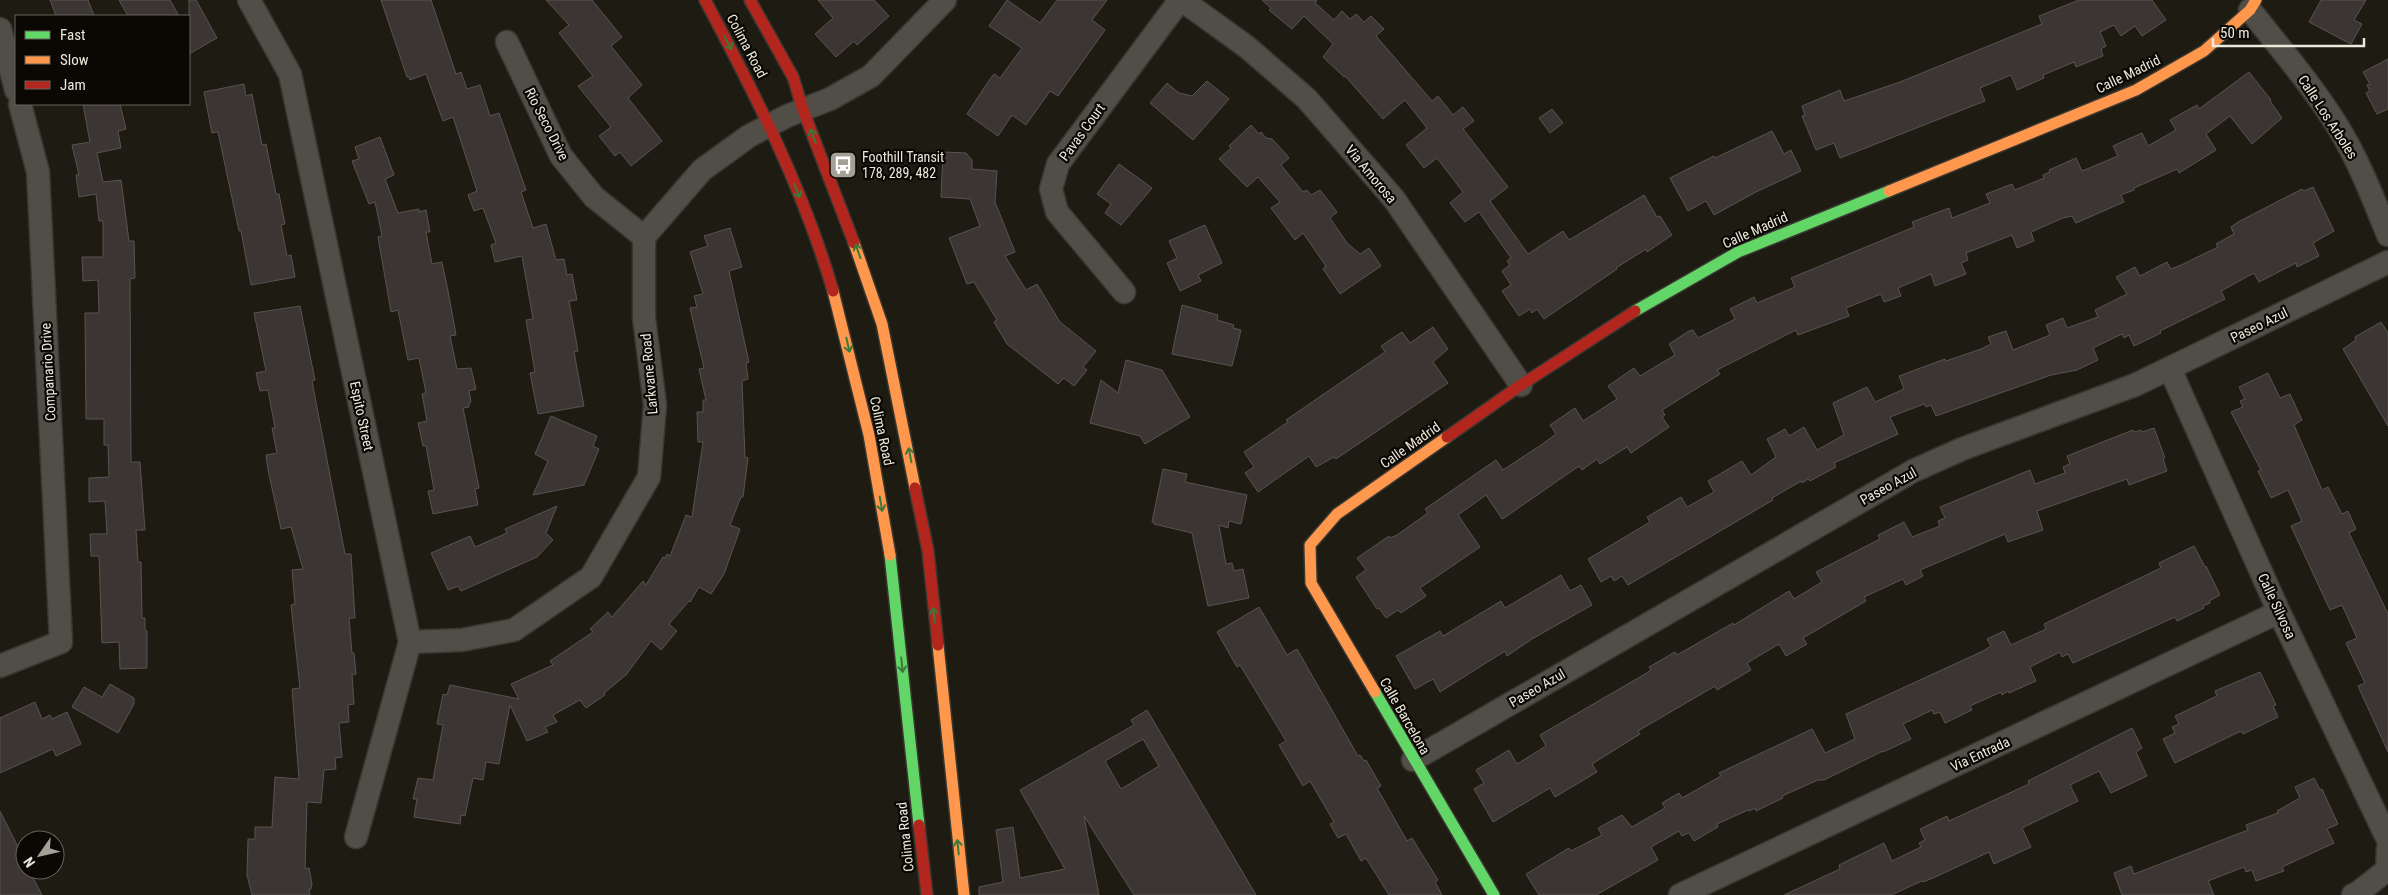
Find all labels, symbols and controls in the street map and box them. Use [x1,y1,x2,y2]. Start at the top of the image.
street label: Colima Road [724,11,770,81]
legend [15,15,190,105]
scale bar [2213,15,2364,47]
text: 50 m [2220,24,2250,42]
text: Fast [60,26,85,44]
one-way arrow [724,35,733,50]
text: Slow [60,51,89,69]
street label: Calle Madrid [2093,52,2163,96]
street label: Calle Los Arboles [2295,72,2361,162]
text: Jam [60,76,86,94]
street label: Rio Seco Drive [522,85,572,163]
street label: Pavas Court [1056,100,1108,164]
one-way arrow [808,129,817,144]
street label: Via Amorosa [1342,142,1400,206]
place label: Foothill Transit 178, 289, 482 [862,149,944,181]
bus stop icon: Foothill Transit 178, 289, 482 [828,150,858,180]
one-way arrow [793,183,802,198]
street label: Calle Madrid [1720,209,1790,251]
one-way arrow [853,244,862,260]
street label: Paseo Azul [2228,304,2290,346]
street label: Companario Drive [37,322,59,421]
street label: Larkvane Road [637,333,661,415]
one-way arrow [843,337,853,353]
street label: Espito Street [347,380,377,452]
street label: Colima Road [867,395,897,467]
street label: Calle Madrid [1377,419,1443,471]
one-way arrow [904,447,914,463]
street label: Paseo Azul [1857,464,1919,508]
one-way arrow [877,496,886,512]
street label: Calle Silvosa [2255,571,2299,641]
one-way arrow [929,608,939,624]
one-way arrow [897,657,907,673]
street label: Paseo Azul [1506,666,1568,710]
street label: Calle Barcelona [1377,675,1433,757]
street label: Via Entrada [1948,733,2012,775]
street label: Colima Road [893,801,917,873]
north arrow [15,830,65,880]
one-way arrow [953,839,963,855]
text: N [20,854,38,870]

